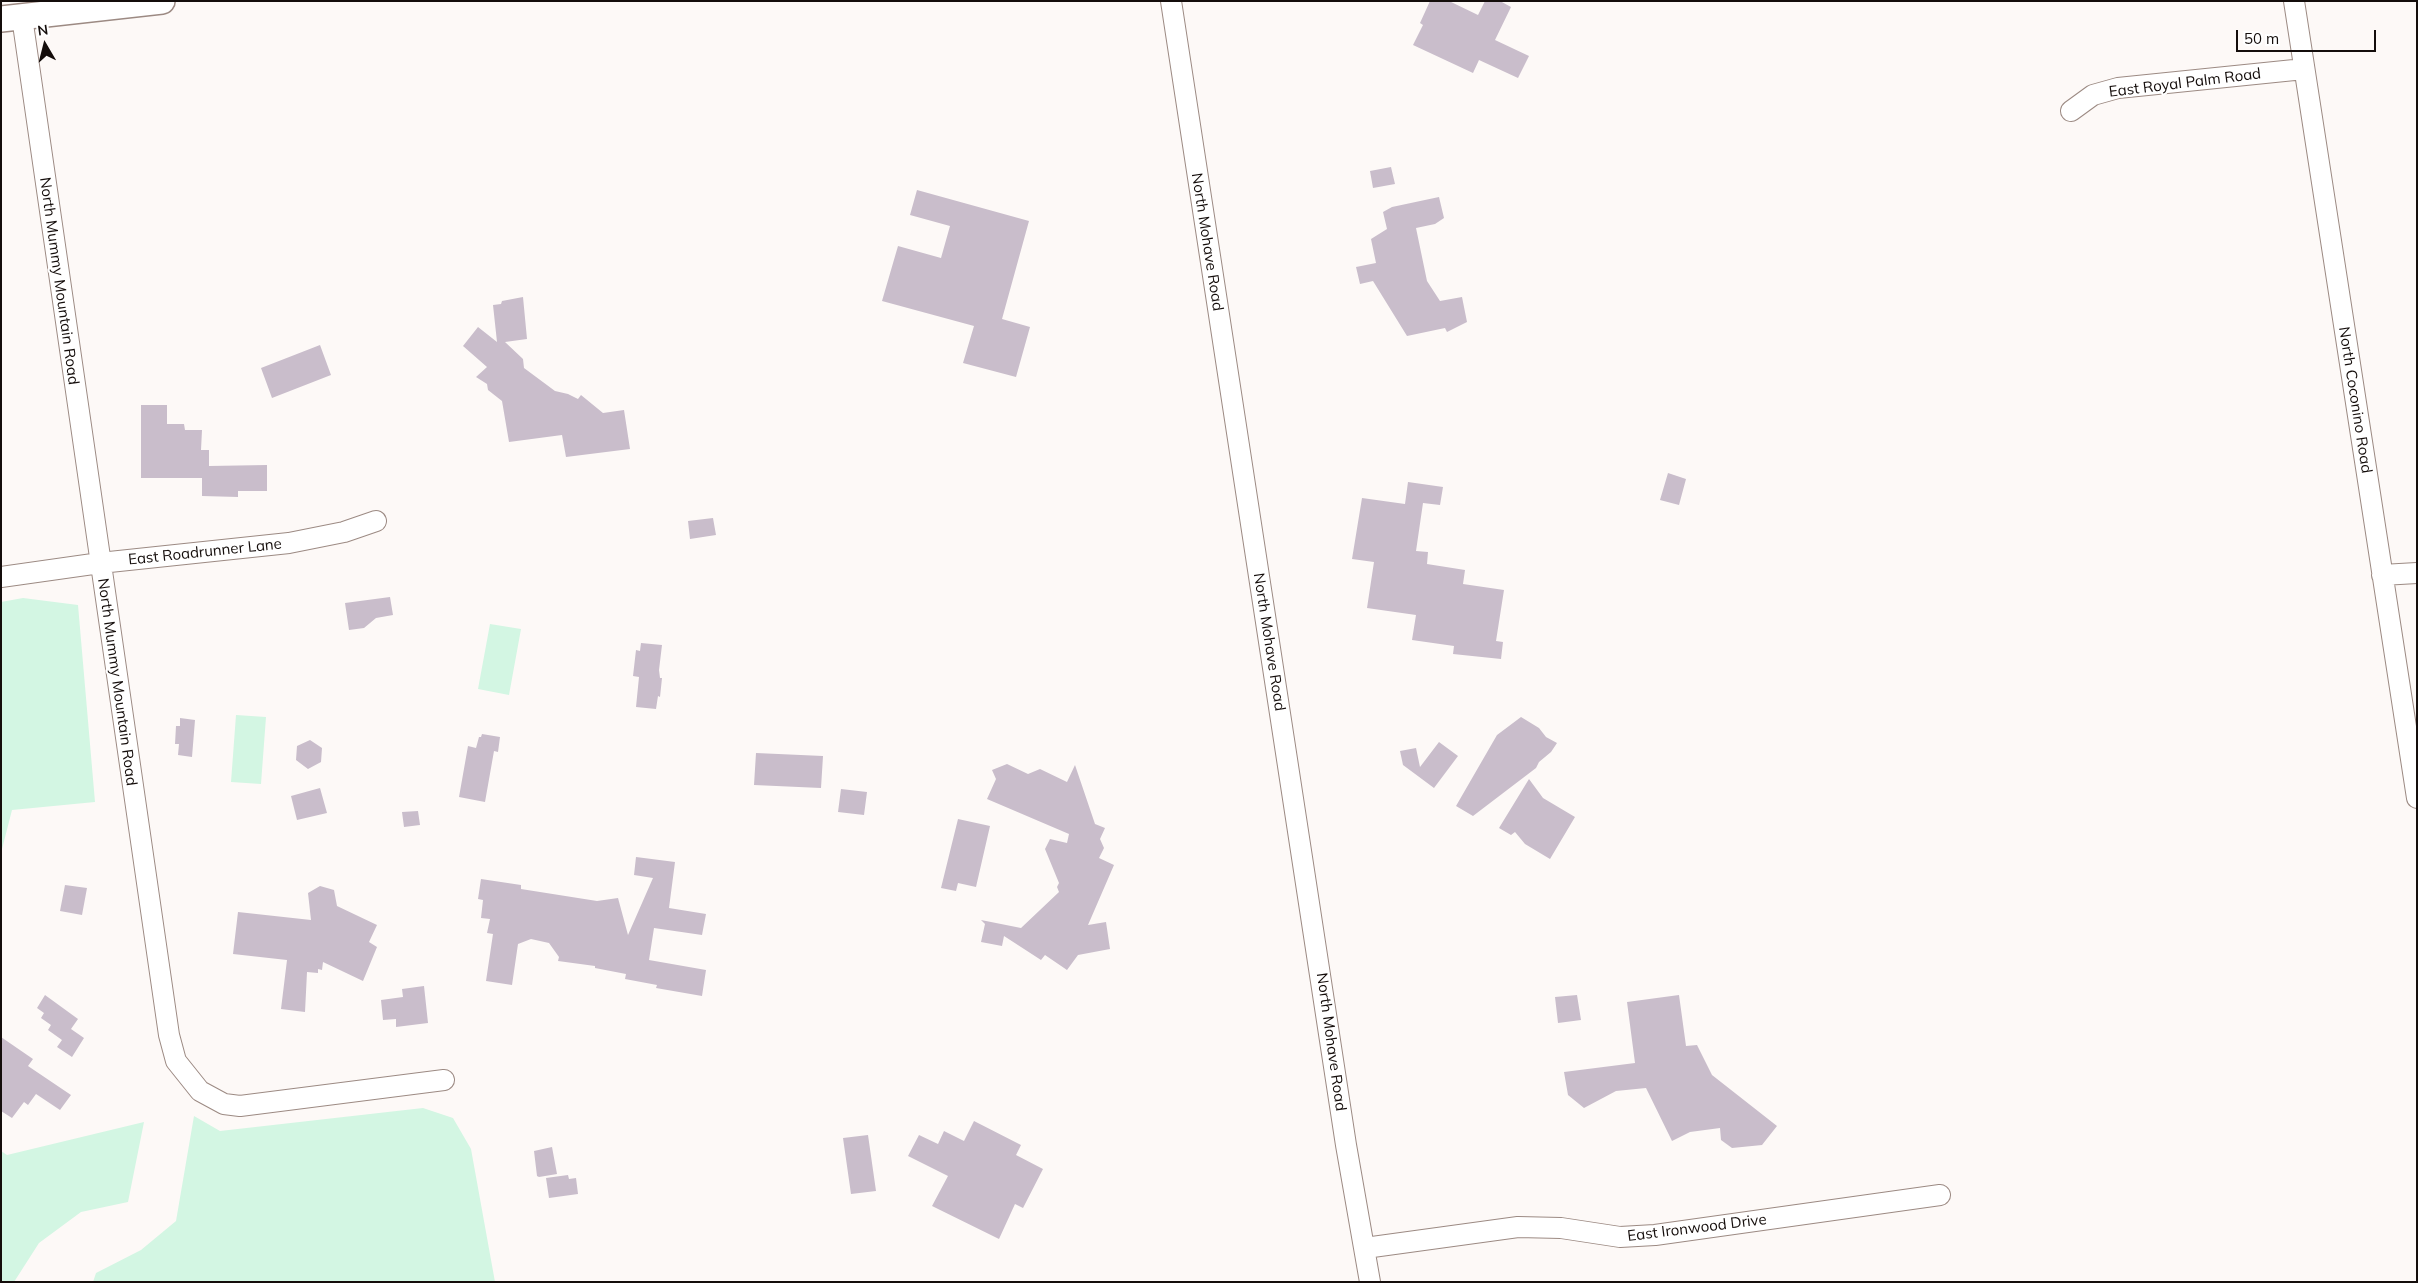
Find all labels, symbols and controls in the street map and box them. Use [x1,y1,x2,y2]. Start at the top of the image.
north arrow [20,20,70,70]
text: N [36,20,49,40]
scale bar [2238,20,2378,52]
text: 50 m [2244,29,2279,48]
street label: East Royal Palm Road [2108,65,2262,101]
street label: North Mohave Road [1187,172,1227,312]
street label: North Mummy Mountain Road [36,176,82,386]
street label: North Coconino Road [2335,325,2375,475]
street label: East Roadrunner Lane [127,535,283,569]
street label: North Mohave Road [1249,572,1289,712]
street label: North Mummy Mountain Road [94,577,140,787]
street label: North Mohave Road [1312,972,1350,1112]
street label: East Ironwood Drive [1626,1211,1768,1245]

